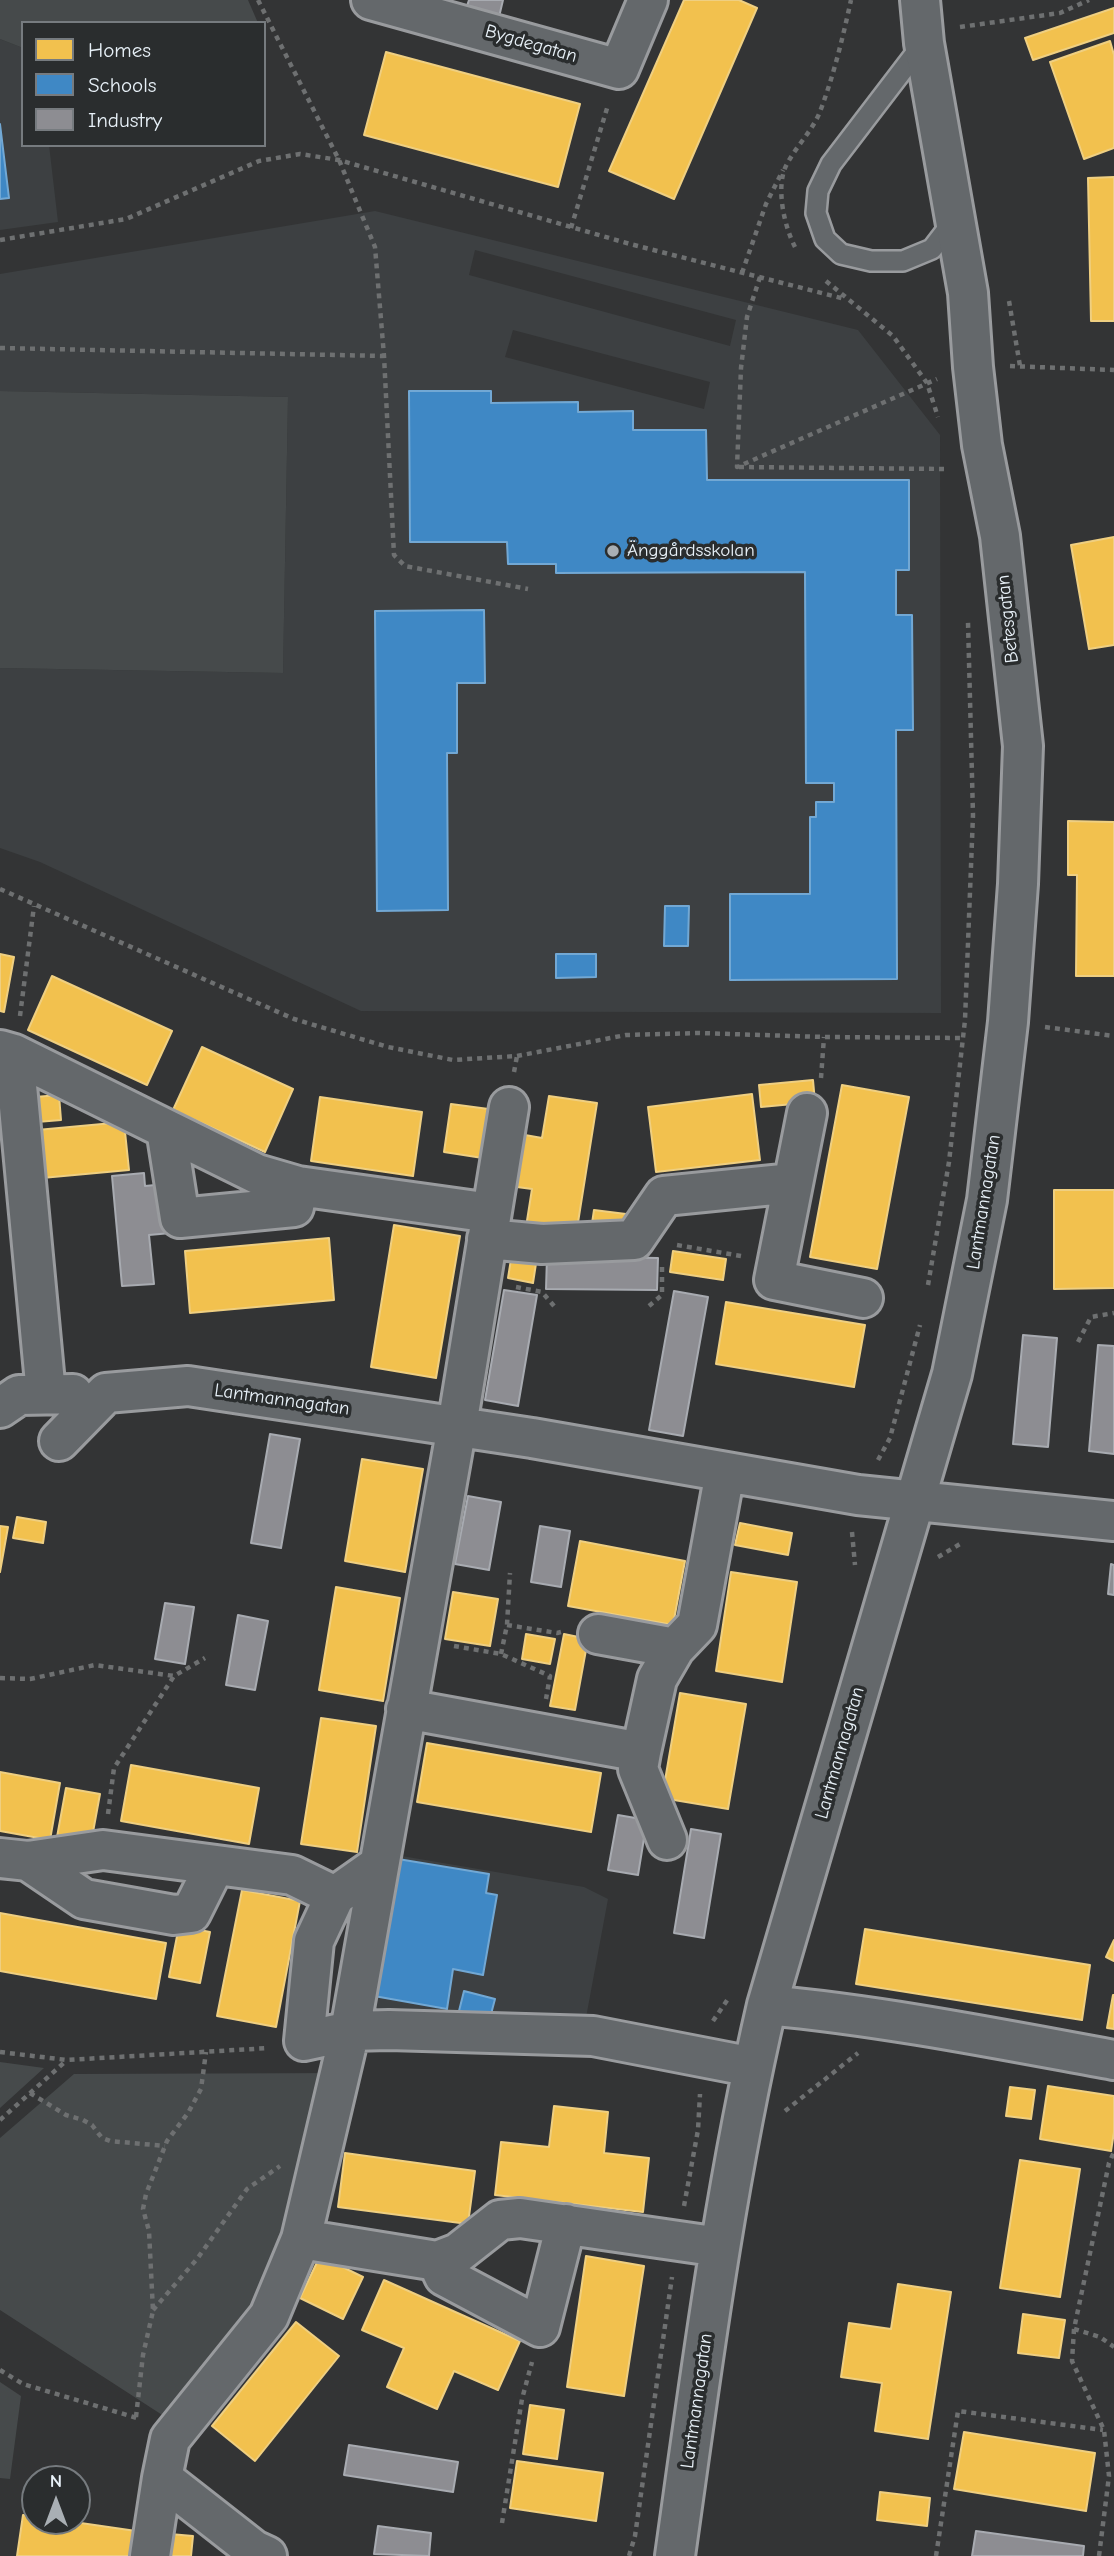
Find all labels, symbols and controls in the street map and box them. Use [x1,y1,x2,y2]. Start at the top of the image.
street label: Bygdegatan [482,20,580,68]
legend [21,21,266,147]
text: Homes [88,38,151,62]
text: Schools [88,73,157,97]
text: Industry [88,108,162,132]
place label: Änggårdsskolan [627,540,755,562]
marker: Änggårdsskolan [605,543,621,559]
street label: Betesgatan [992,574,1024,664]
street label: Lantmannagatan [962,1133,1006,1271]
street label: Lantmannagatan [213,1379,351,1421]
street label: Lantmannagatan [810,1684,870,1822]
street label: Lantmannagatan [676,2332,718,2470]
north arrow [21,2465,91,2535]
text: N [50,2470,62,2492]

